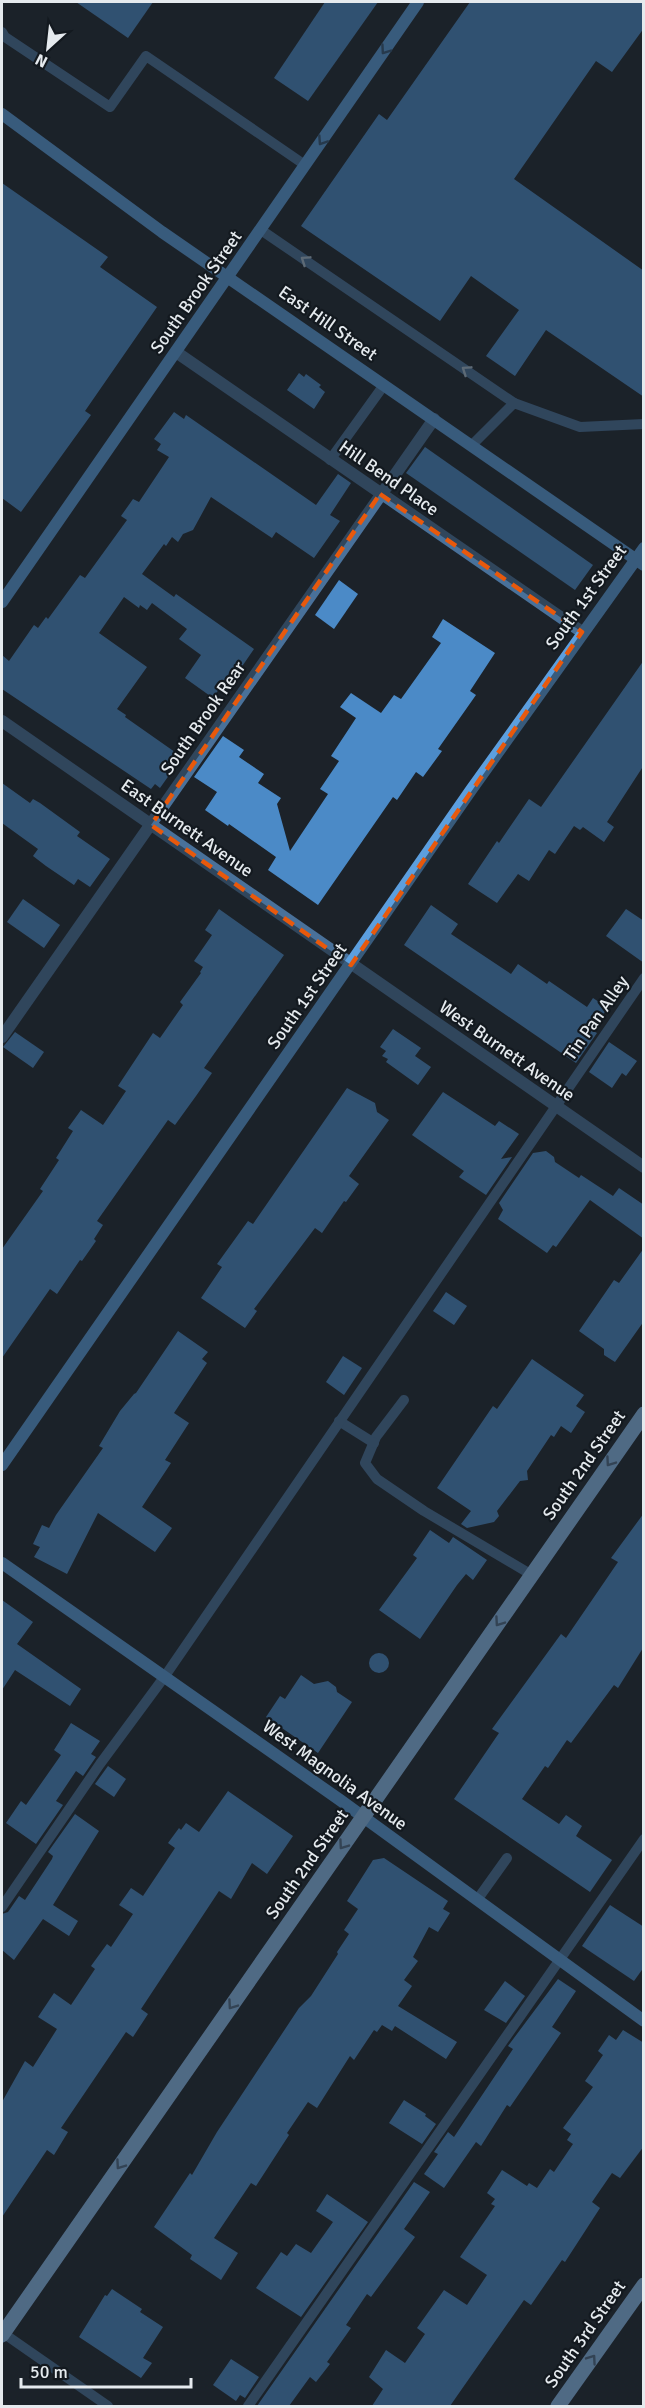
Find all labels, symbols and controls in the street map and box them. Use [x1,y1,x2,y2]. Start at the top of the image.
north arrow [18,18,78,78]
one-way arrow [381,43,392,54]
text: N [32,49,51,72]
one-way arrow [318,135,329,146]
street label: South Brook Street [145,226,247,358]
one-way arrow [301,256,312,267]
street label: East Hill Street [274,281,382,365]
one-way arrow [462,366,472,378]
street label: Hill Bend Place [335,436,443,520]
street label: South 1st Street [541,540,631,654]
street label: South Brook Rear [156,657,250,779]
street label: East Burnett Avenue [117,774,257,882]
street label: South 1st Street [262,939,352,1053]
street label: Tin Pan Alley [559,971,634,1065]
street label: West Burnett Avenue [435,996,579,1106]
street label: South 2nd Street [538,1406,630,1524]
one-way arrow [606,1455,617,1466]
one-way arrow [495,1615,506,1626]
street label: West Magnolia Avenue [258,1715,412,1835]
street label: South 2nd Street [261,1805,353,1923]
one-way arrow [339,1839,350,1850]
one-way arrow [228,1999,239,2010]
one-way arrow [116,2159,127,2170]
street label: South 3rd Street [540,2276,630,2392]
scale bar [21,2351,190,2389]
one-way arrow [585,2354,596,2365]
text: 50 m [30,2361,68,2383]

